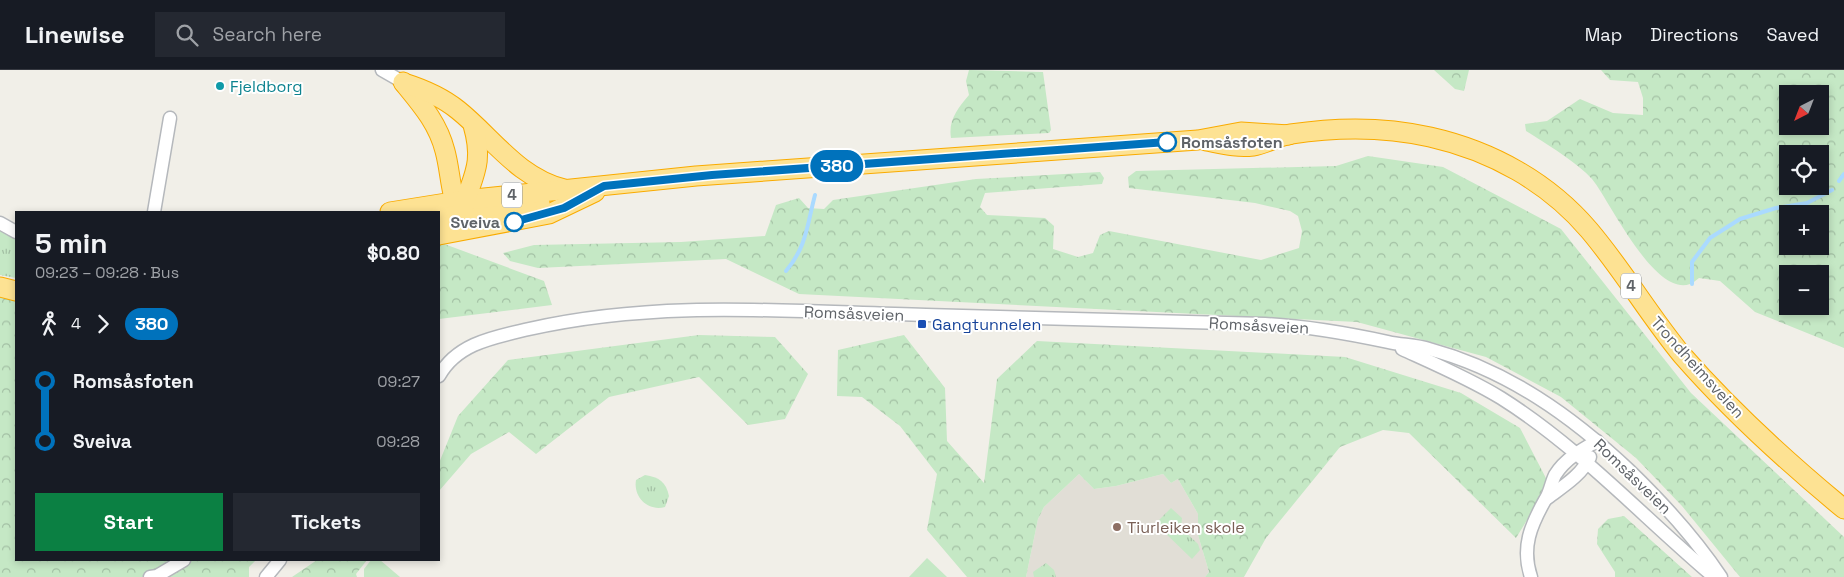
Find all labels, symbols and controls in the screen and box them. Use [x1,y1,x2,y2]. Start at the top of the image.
search box [155,12,505,57]
text: Linewise [25,19,125,50]
icon: search [173,21,201,49]
text: Search here [213,22,322,47]
text: Map [1585,23,1622,46]
text: Directions [1650,23,1739,46]
text: Saved [1767,23,1819,46]
place label: Fjeldborg [230,76,303,97]
marker: Fjeldborg [214,80,226,92]
north arrow [1779,85,1829,135]
map controls [1779,85,1829,315]
marker: Romsåsfoten [1157,132,1177,152]
place label: Romsåsfoten [1181,132,1283,153]
button: locate [1779,145,1829,195]
line badge: 380 [808,150,866,182]
text: 380 [820,154,854,177]
road number: 4 [502,182,522,208]
button: + [1779,205,1829,255]
place label: Sveiva [450,212,500,233]
marker: Sveiva [504,212,524,232]
text: 5 min [35,225,108,261]
text: $0.80 [367,241,420,266]
text: 09:23 – 09:28 · Bus [35,262,179,283]
button: − [1779,265,1829,315]
road number: 4 [1621,274,1641,298]
street label: Romsåsveien [803,301,904,326]
icon: walk [35,310,63,338]
icon: forward [89,310,117,338]
text: 380 [135,312,168,335]
street label: Romsåsveien [1208,312,1310,339]
street label: Trondheimsveien [1646,312,1749,423]
text: 4 [71,313,81,334]
place label: Gangtunnelen [932,314,1041,335]
marker: Gangtunnelen [916,318,928,330]
text: Romsåsfoten [73,369,194,394]
text: 09:27 [377,371,420,392]
text: Sveiva [73,429,132,454]
text: 09:28 [376,431,420,452]
street label: Romsåsveien [1589,434,1676,519]
button: Start [35,493,223,551]
button: Tickets [233,493,420,551]
place label: Tiurleiken skole [1127,517,1245,538]
marker: Tiurleiken skole [1111,521,1123,533]

